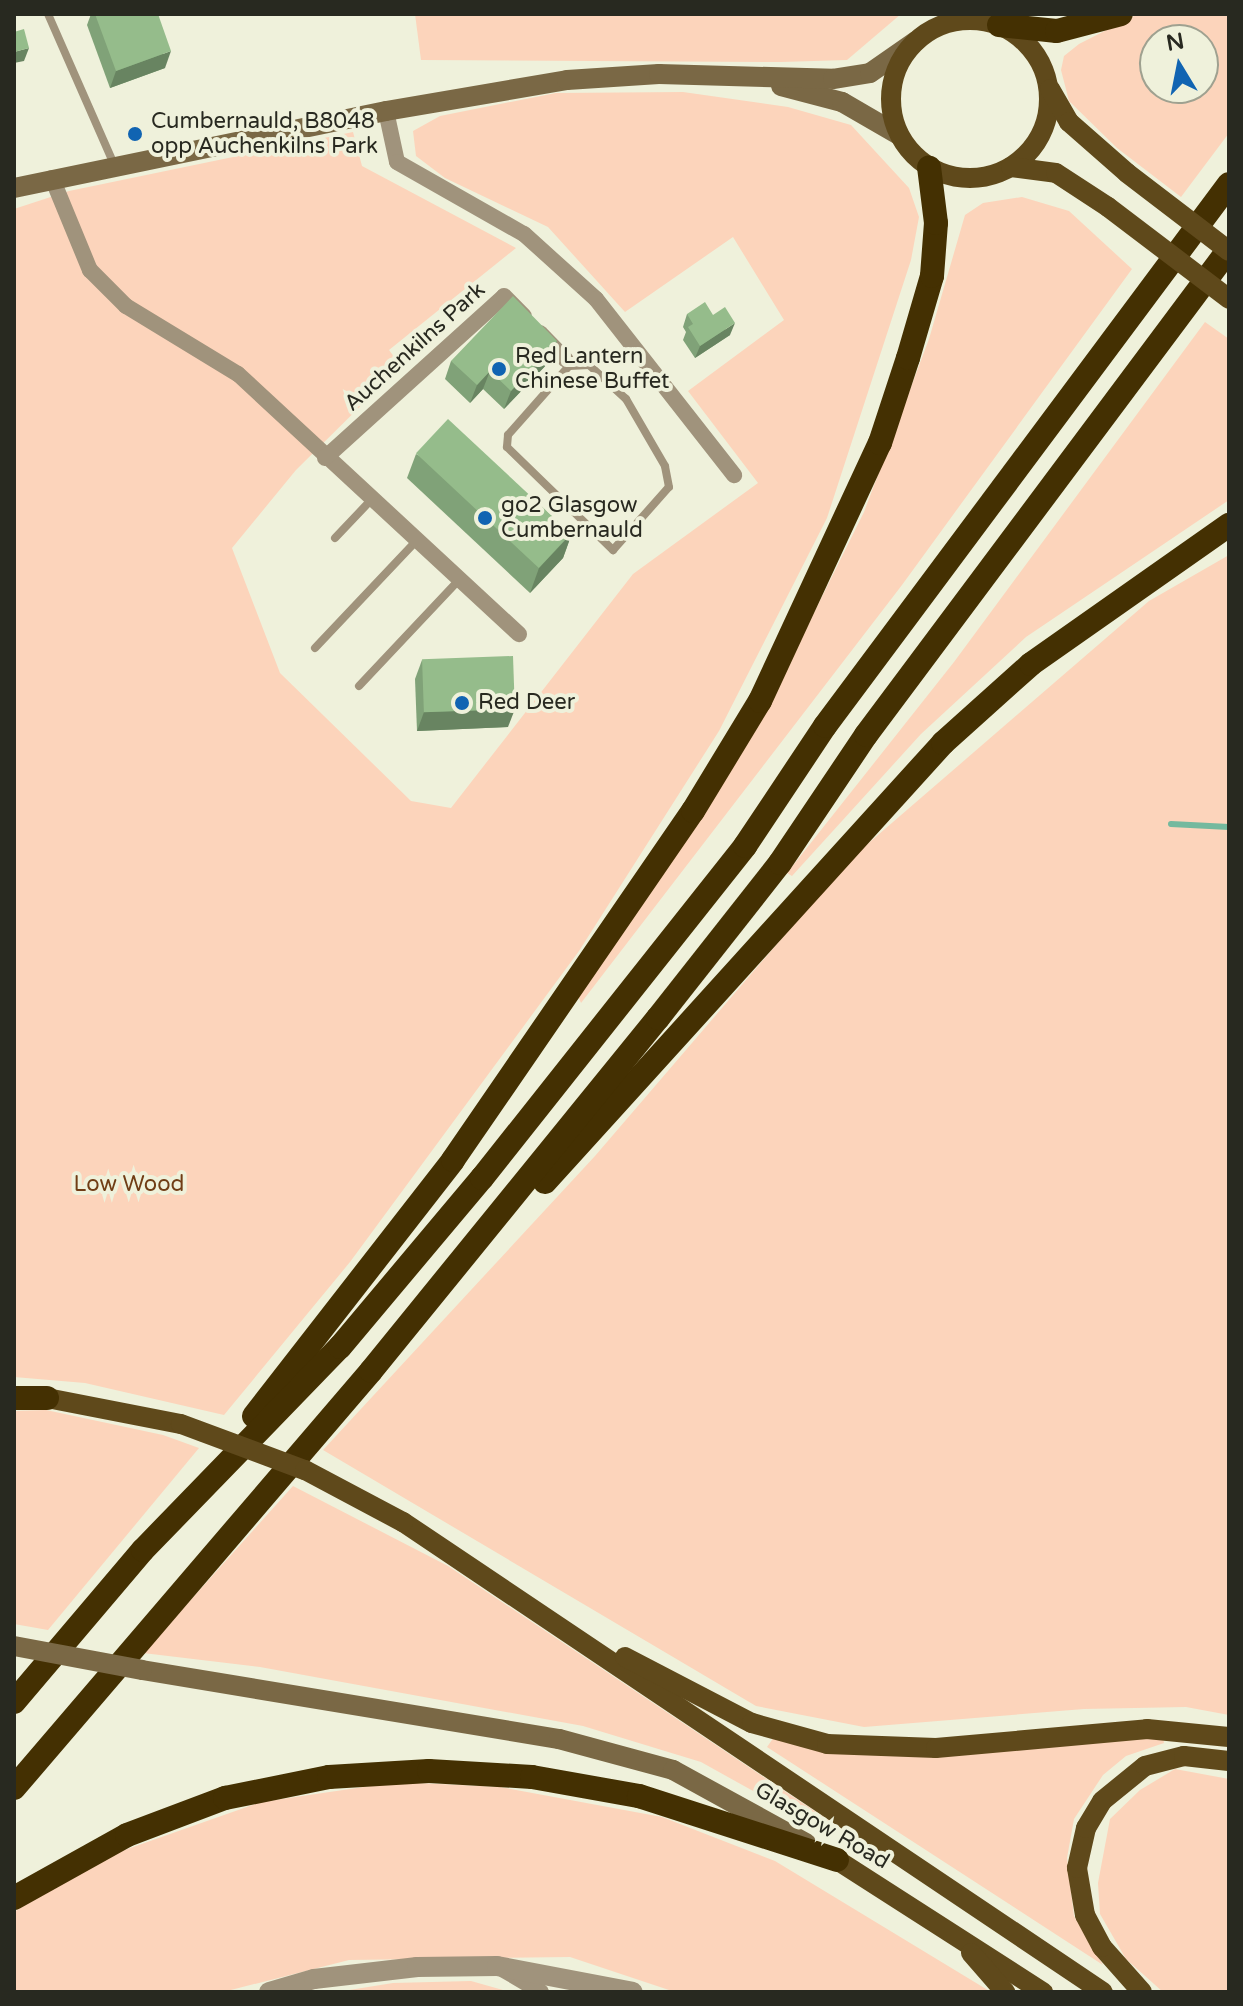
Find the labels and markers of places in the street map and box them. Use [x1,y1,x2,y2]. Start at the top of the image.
place label: Cumbernauld, B8048 opp Auchenkilns Park [151,108,378,160]
marker: Cumbernauld, B8048 opp Auchenkilns Park [126,125,144,143]
place label: Red Lantern Chinese Buffet [515,343,669,394]
marker: Red Lantern Chinese Buffet [490,360,508,378]
place label: go2 Glasgow Cumbernauld [501,492,643,544]
marker: go2 Glasgow Cumbernauld [476,509,494,527]
place label: Red Deer [478,690,575,716]
marker: Red Deer [453,694,471,712]

